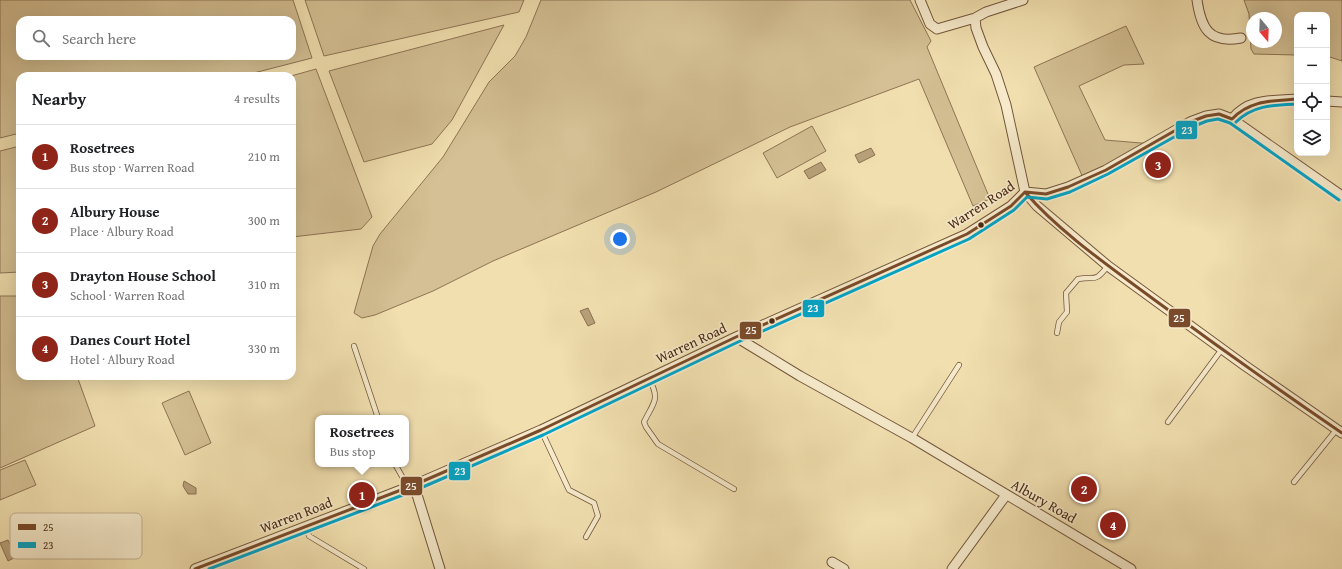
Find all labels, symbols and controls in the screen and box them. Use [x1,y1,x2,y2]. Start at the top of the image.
north arrow [1246,12,1282,48]
map controls [1294,12,1330,156]
button: + [1294,12,1330,48]
search box [16,16,296,60]
icon: search [30,27,52,49]
text: Search here [62,28,136,49]
button: − [1294,48,1330,84]
button: locate [1294,84,1330,120]
text: Nearby [32,86,86,111]
text: 4 results [234,89,280,108]
line badge: 23 [1175,120,1198,140]
button: layers [1294,120,1330,156]
text: 23 [1181,122,1193,138]
text: Rosetrees [70,137,135,158]
text: 1 [42,147,48,166]
text: 210 m [248,147,280,166]
pin: 3 [1145,150,1171,180]
text: Bus stop · Warren Road [70,158,194,177]
street label: Warren Road [944,176,1019,234]
text: Albury House [70,201,160,222]
text: 2 [42,211,48,230]
text: 300 m [248,211,280,230]
unlabelled marker [976,220,986,230]
text: Place · Albury Road [70,222,174,241]
your location [610,229,630,249]
text: Drayton House School [70,265,216,286]
text: 3 [42,275,48,294]
text: 310 m [248,275,280,294]
text: School · Warren Road [70,286,185,305]
line badge: 23 [802,299,825,318]
text: 23 [807,300,819,316]
line badge: 25 [1168,308,1191,328]
text: 25 [1173,310,1185,326]
unlabelled marker [767,316,777,326]
street label: Warren Road [652,318,730,368]
line badge: 25 [739,321,762,340]
text: 25 [745,322,757,338]
text: Danes Court Hotel [70,329,190,350]
text: 4 [42,339,48,358]
text: 330 m [248,339,280,358]
text: Hotel · Albury Road [70,350,175,369]
popup [315,415,409,467]
text: Rosetrees [330,421,394,442]
text: Bus stop [330,442,376,461]
line badge: 23 [448,461,471,481]
text: 23 [454,463,466,479]
street label: Albury Road [1008,474,1081,528]
pin: 2 [1071,474,1097,504]
line badge: 25 [400,476,423,496]
text: 25 [405,478,417,494]
pin: 1 [349,480,375,510]
street label: Warren Road [257,492,336,538]
pin: 4 [1100,510,1126,540]
legend [10,513,142,559]
text: 25 [43,519,54,535]
text: 23 [43,537,54,553]

